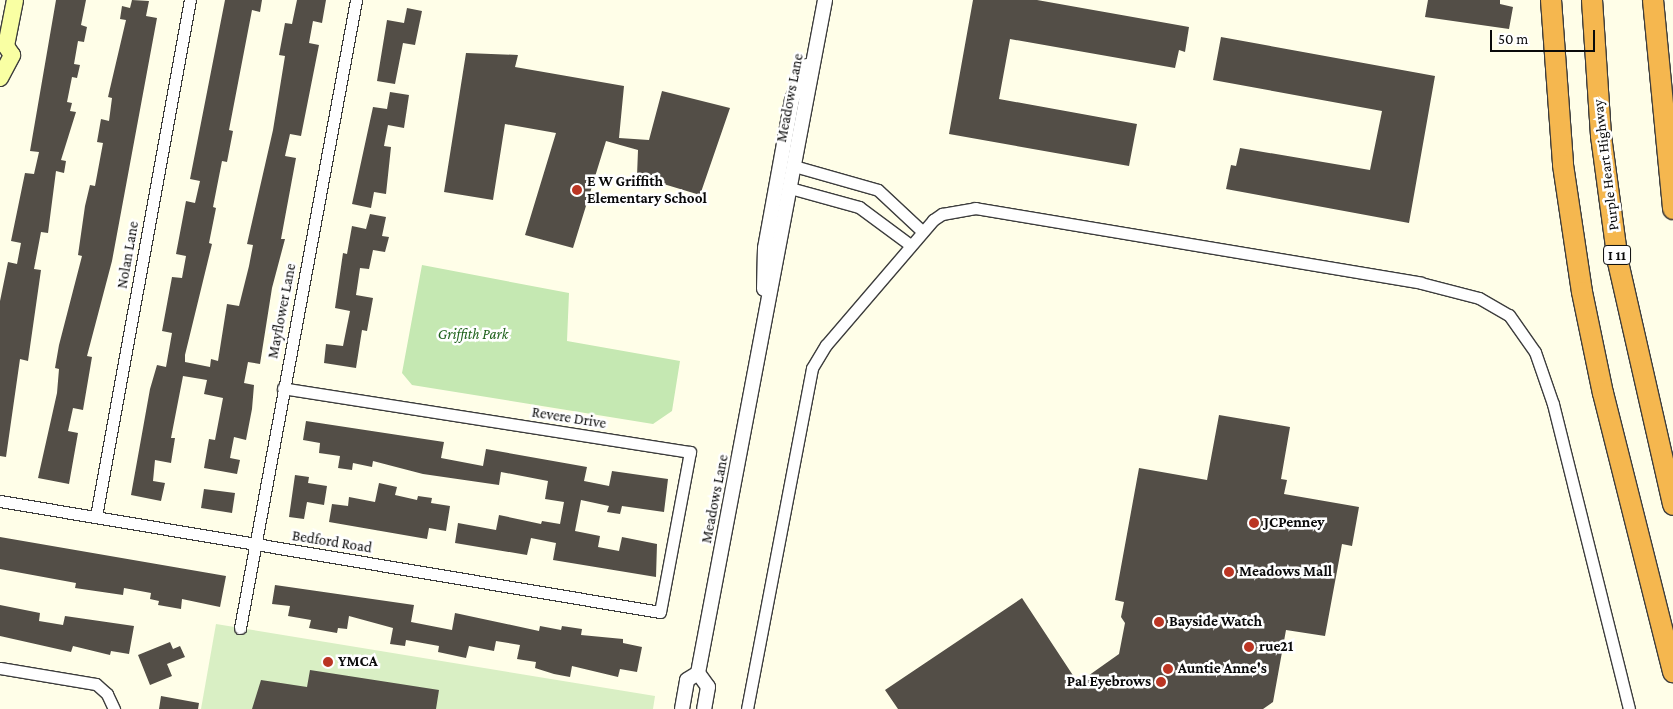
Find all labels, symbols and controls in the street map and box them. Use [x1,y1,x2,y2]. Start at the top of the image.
scale bar [1493,20,1598,52]
text: 50 m [1498,31,1528,47]
street label: Meadows Lane [773,52,807,144]
street label: Purple Heart Highway [1589,98,1623,232]
place label: E W Griffith Elementary School [587,172,707,207]
marker: E W Griffith Elementary School [571,184,583,196]
street label: Nolan Lane [113,220,143,290]
road number: I 11 [1602,244,1632,266]
street label: Mayflower Lane [264,262,300,360]
park label: Griffith Park [438,326,508,344]
street label: Revere Drive [531,403,607,433]
street label: Meadows Lane [698,453,732,545]
place label: JCPenney [1264,514,1325,532]
marker: JCPenney [1248,517,1260,529]
street label: Bedford Road [291,527,373,557]
place label: Meadows Mall [1239,563,1332,581]
marker: Meadows Mall [1223,566,1235,578]
place label: Bayside Watch [1169,613,1262,631]
marker: Bayside Watch [1153,616,1165,628]
place label: rue21 [1259,638,1293,656]
marker: rue21 [1243,641,1255,653]
place label: YMCA [338,653,378,671]
marker: YMCA [322,656,334,668]
place label: Auntie Anne's [1178,660,1267,678]
marker: Auntie Anne's [1162,663,1174,675]
place label: Pal Eyebrows [1067,673,1151,691]
marker: Pal Eyebrows [1155,676,1167,688]

